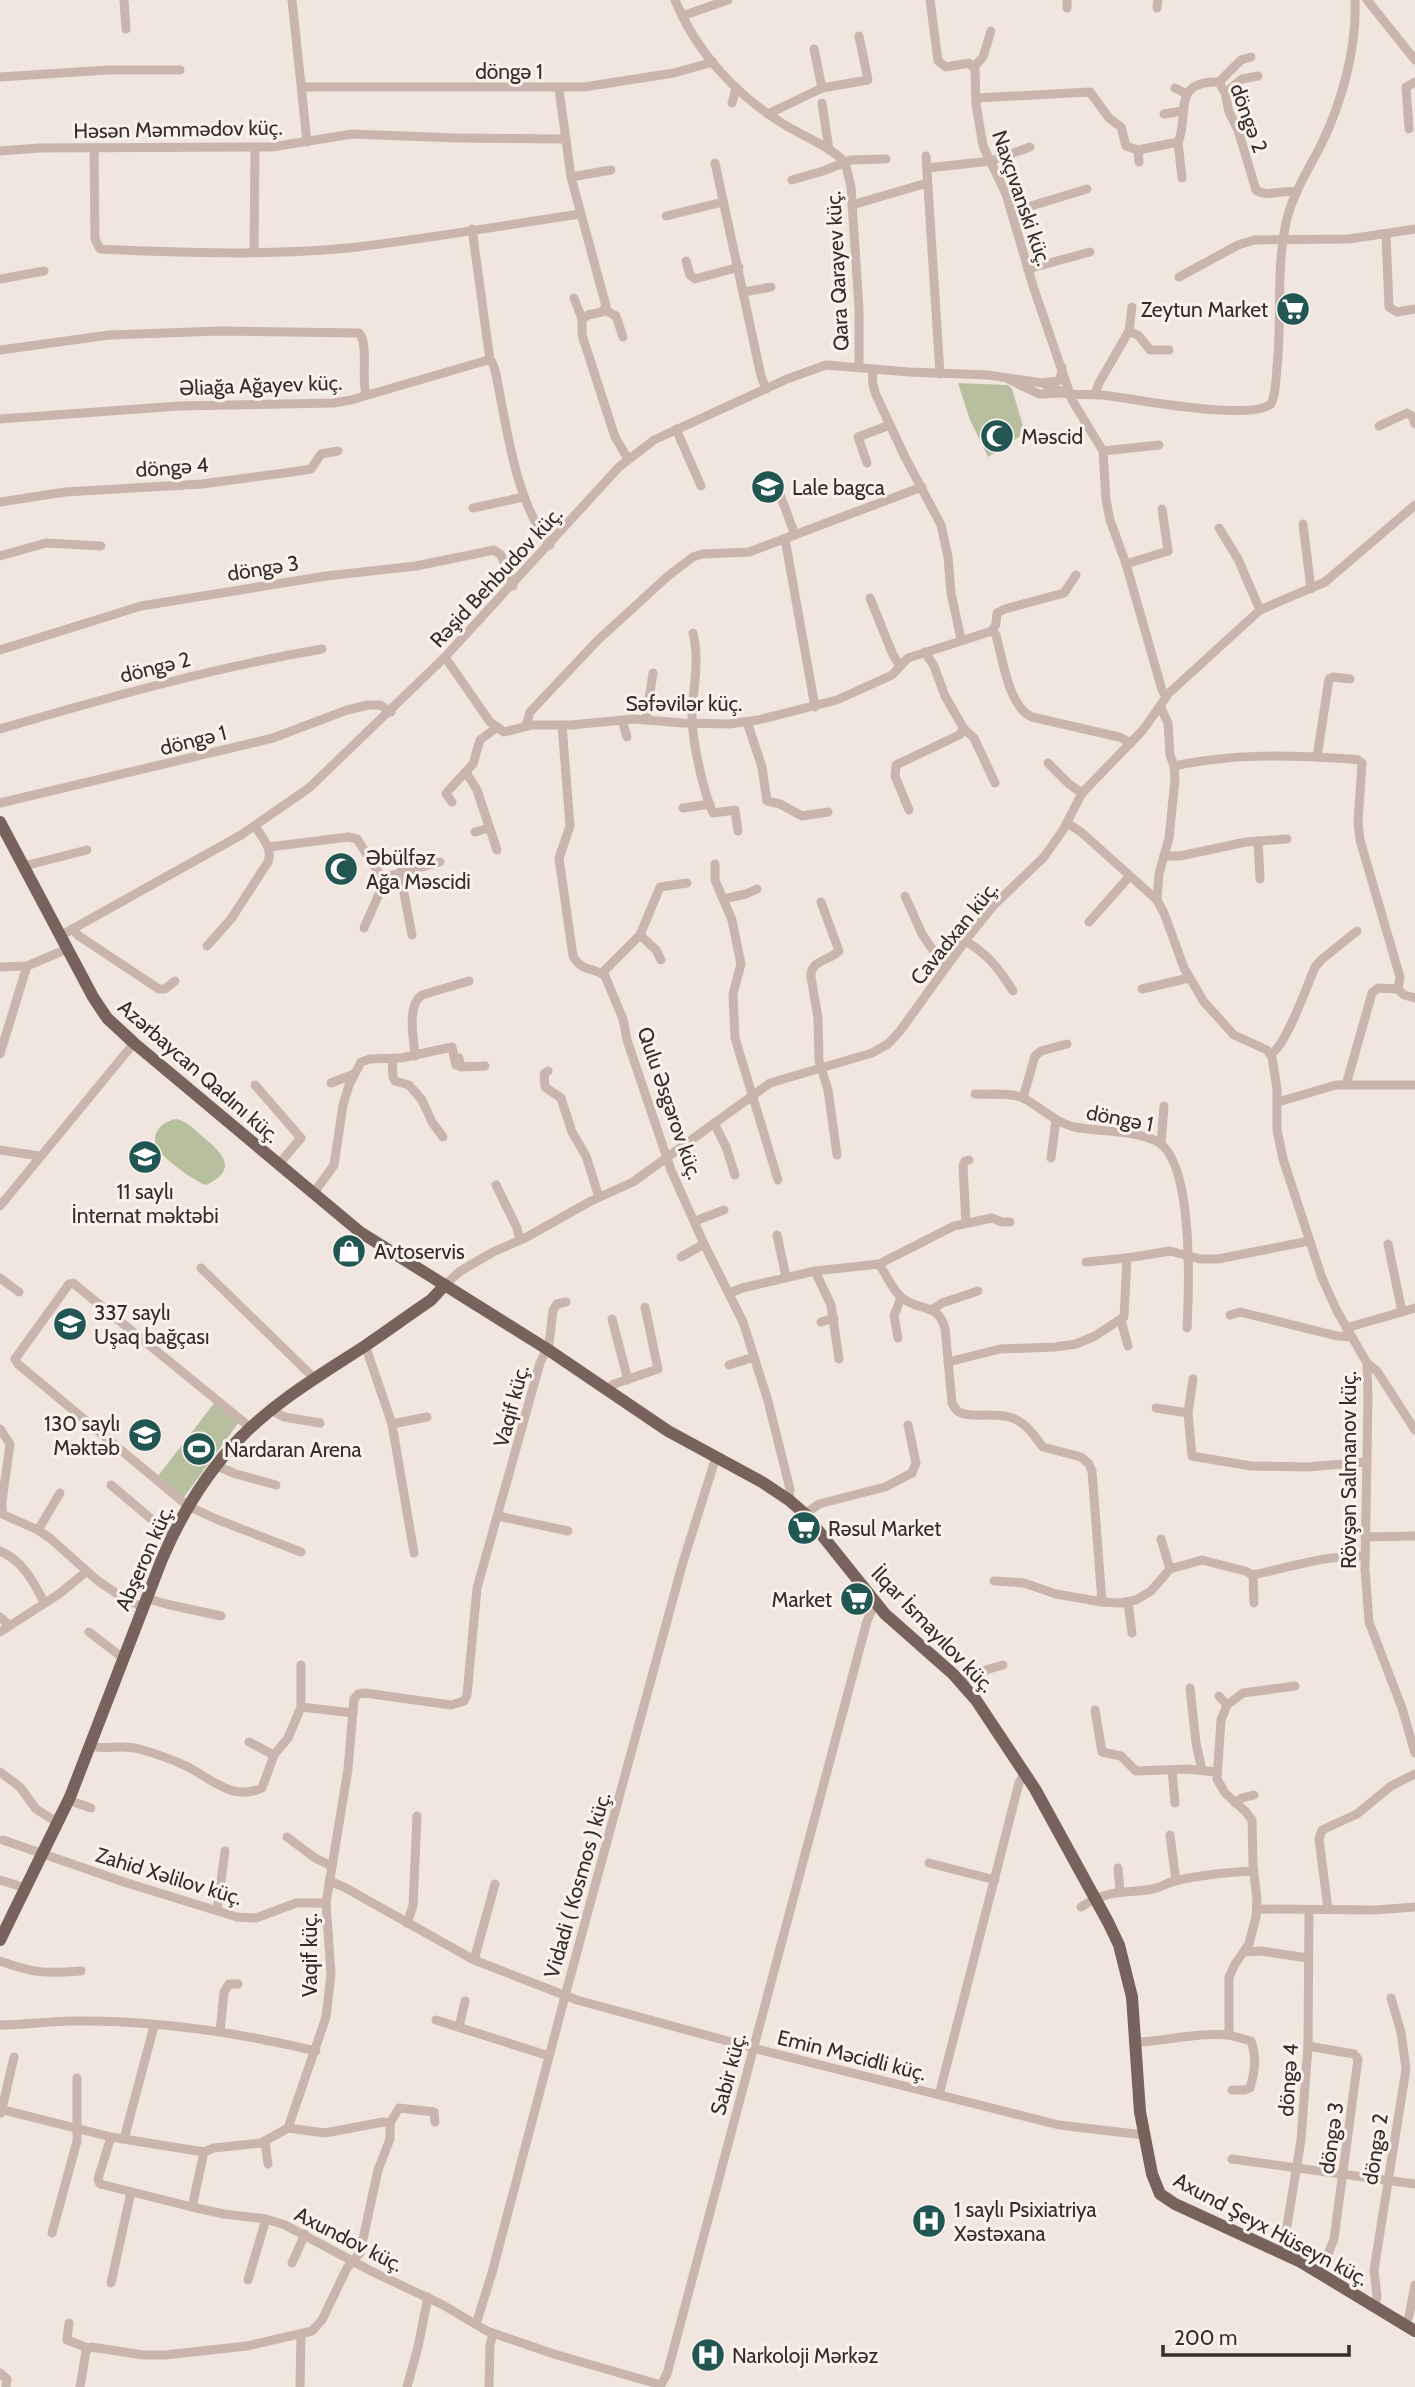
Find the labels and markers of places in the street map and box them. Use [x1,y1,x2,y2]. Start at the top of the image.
supermarket icon: Zeytun Market [1274,290,1312,328]
place label: Zeytun Market [1141,297,1268,322]
mosque icon: Məscid [978,417,1016,455]
place label: Məscid [1021,424,1083,449]
school or university icon: Lale bagca [749,468,787,506]
place label: Lale bagca [792,475,885,500]
place label: Əbülfəz Ağa Məscidi [366,845,471,894]
mosque icon: Əbülfəz Ağa Məscidi [322,850,360,888]
school or university icon: 11 saylı İnternat məktəbi [126,1138,164,1176]
place label: 11 saylı İnternat məktəbi [71,1179,219,1228]
shop icon: Avtoservis [330,1232,368,1270]
place label: Avtoservis [374,1239,465,1264]
place label: 337 saylı Uşaq bağçası [94,1300,209,1349]
school or university icon: 337 saylı Uşaq bağçası [51,1305,89,1343]
place label: 130 saylı Məktəb [44,1411,120,1460]
school or university icon: 130 saylı Məktəb [126,1416,164,1454]
sports icon: Nardaran Arena [180,1430,218,1468]
place label: Nardaran Arena [224,1437,362,1462]
supermarket icon: Rəsul Market [785,1509,823,1547]
place label: Rəsul Market [828,1516,941,1541]
supermarket icon: Market [838,1580,876,1618]
place label: Market [772,1587,832,1612]
place label: 1 saylı Psixiatriya Xəstəxana [954,2197,1097,2246]
hospital icon: 1 saylı Psixiatriya Xəstəxana [910,2202,948,2240]
hospital icon: Narkoloji Mərkəz [689,2336,727,2374]
place label: Narkoloji Mərkəz [732,2343,878,2369]

